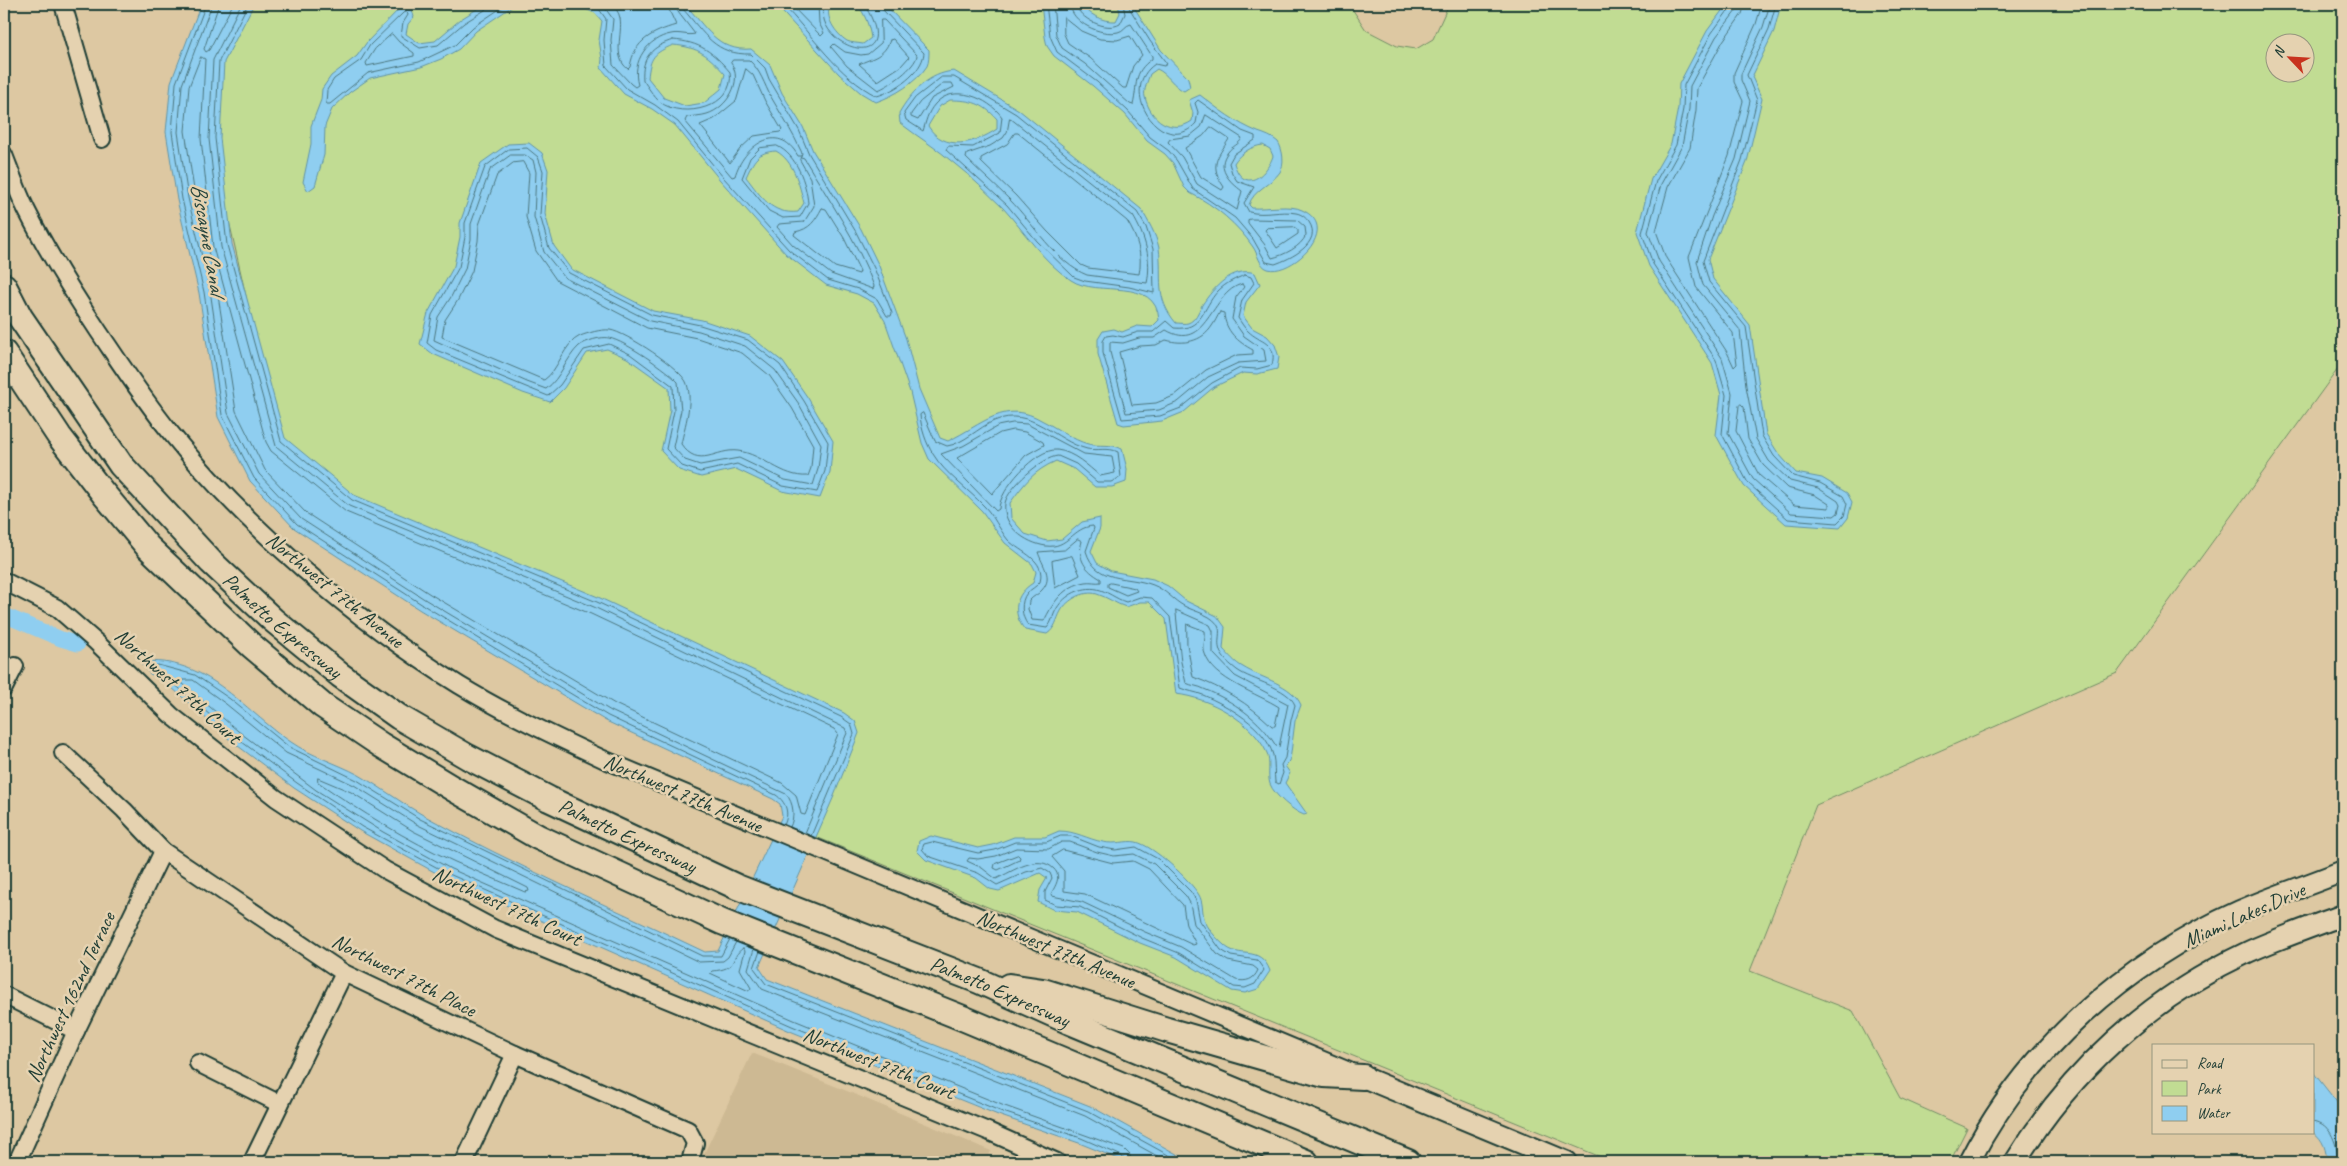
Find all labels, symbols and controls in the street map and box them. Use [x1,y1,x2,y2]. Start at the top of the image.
north arrow [2264,32,2314,82]
text: N [2269,43,2289,60]
water label: Biscayne Canal [184,181,233,304]
street label: Northwest 77th Avenue [261,526,410,654]
street label: Palmetto Expressway [217,567,349,685]
street label: Northwest 77th Court [109,622,248,751]
street label: Northwest 77th Avenue [600,748,767,839]
street label: Palmetto Expressway [554,792,702,880]
street label: Northwest 77th Court [429,860,587,953]
street label: Miami Lakes Drive [2179,876,2311,953]
street label: Northwest 77th Avenue [973,904,1140,995]
street label: Northwest 162nd Terrace [19,907,121,1086]
street label: Northwest 77th Place [328,928,481,1023]
street label: Palmetto Expressway [927,950,1075,1034]
street label: Northwest 77th Court [799,1021,960,1106]
legend [2152,1044,2314,1134]
text: Road [2197,1054,2224,1073]
text: Park [2197,1080,2222,1099]
text: Water [2197,1104,2231,1123]

